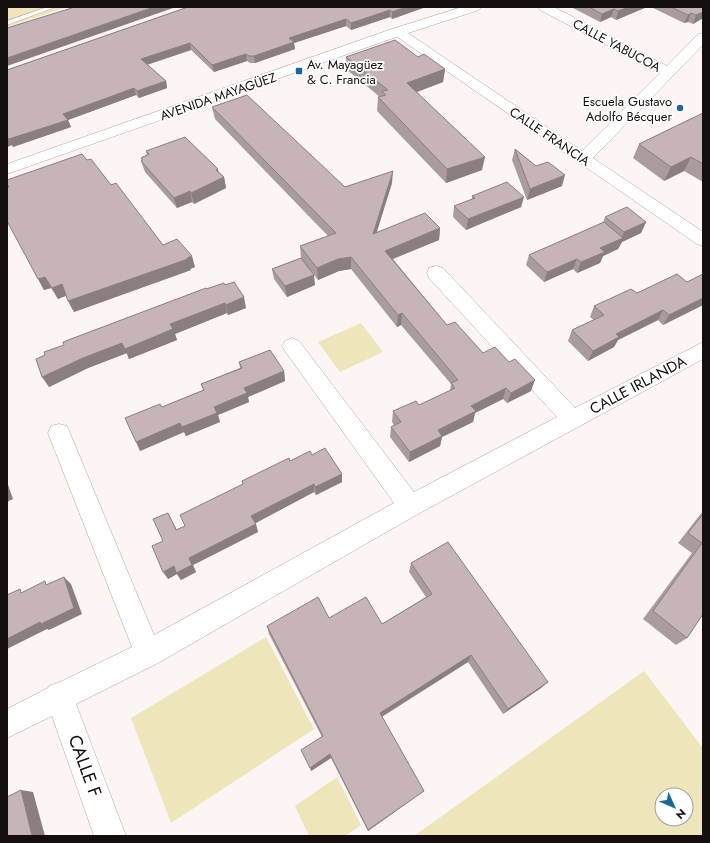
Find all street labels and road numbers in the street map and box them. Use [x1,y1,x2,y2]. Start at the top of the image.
street label: CALLE YABUCOA [569,14,665,77]
street label: AVENIDA MAYAGÜEZ [157,68,279,125]
street label: CALLE FRANCIA [506,102,594,171]
street label: CALLE IRLANDA [586,350,690,420]
street label: CALLE F [62,731,108,801]

